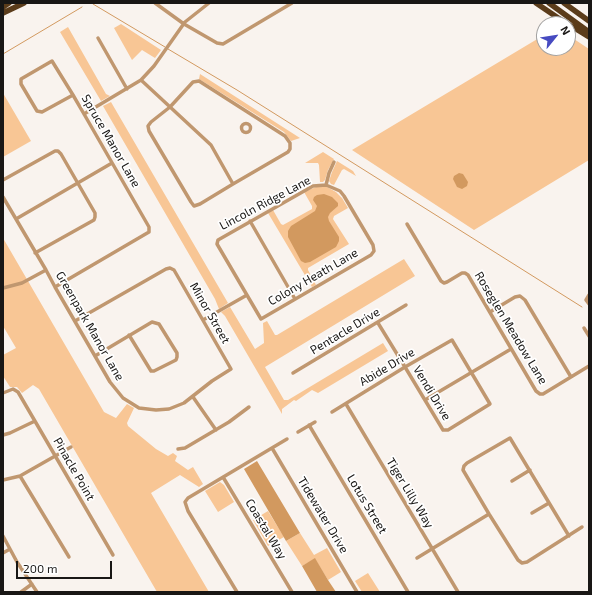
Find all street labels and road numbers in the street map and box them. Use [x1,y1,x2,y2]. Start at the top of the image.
street label: Spruce Manor Lane [79,92,143,190]
street label: Lincoln Ridge Lane [217,173,313,233]
street label: Colony Heath Lane [265,245,361,309]
street label: Greenpark Manor Lane [53,269,127,383]
street label: Roseglen Meadow Lane [472,269,550,387]
street label: Minor Street [187,280,233,346]
street label: Pentacle Drive [308,305,382,357]
street label: Abide Drive [357,345,417,389]
street label: Vendi Drive [410,363,454,423]
street label: Pinacle Point [50,435,98,503]
street label: Tiger Lilly Way [383,455,437,531]
street label: Lotus Street [344,472,390,536]
street label: Tidewater Drive [295,474,351,556]
street label: Coastal Way [242,496,290,562]

